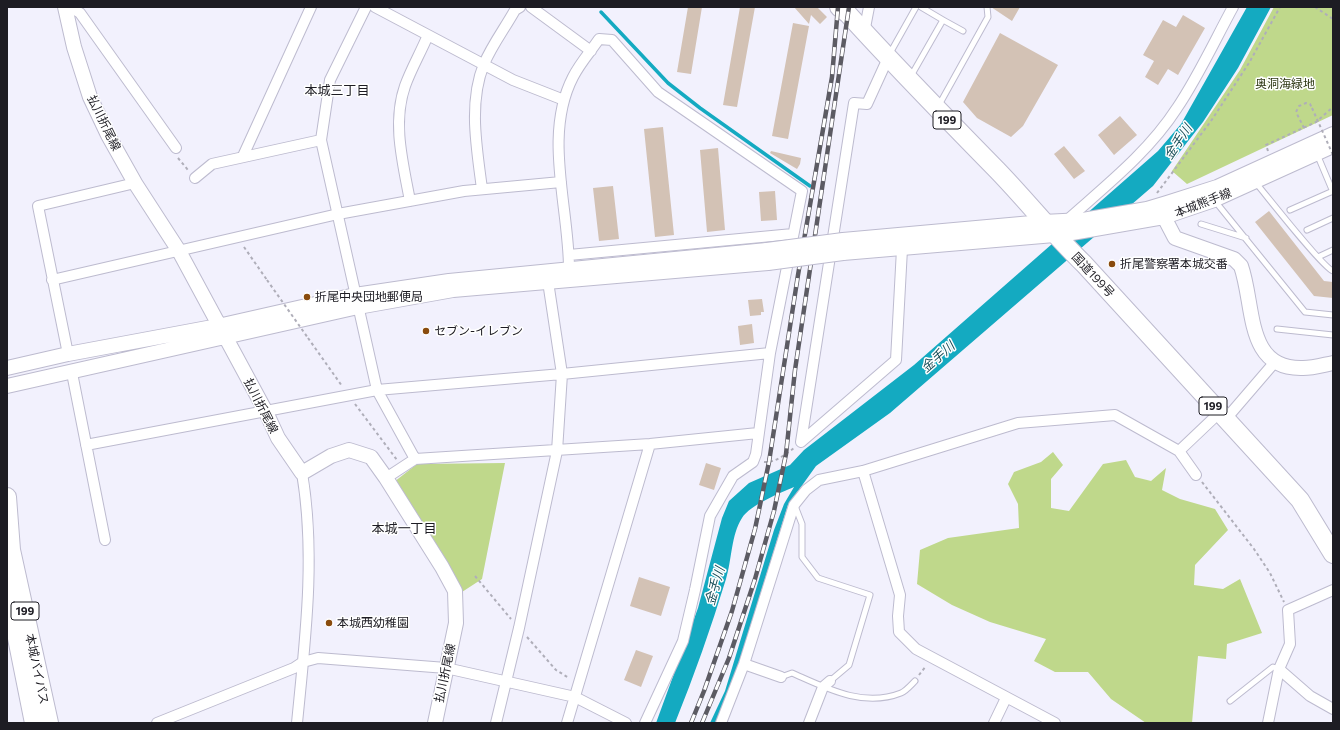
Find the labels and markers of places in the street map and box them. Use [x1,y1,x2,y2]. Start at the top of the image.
place label: 折尾警察署本城交番 [1120,257,1228,271]
marker: 折尾警察署本城交番 [1107,259,1117,269]
place label: 折尾中央団地郵便局 [315,290,423,304]
marker: 折尾中央団地郵便局 [302,292,312,302]
place label: セブン-イレブン [434,324,523,338]
marker: セブン-イレブン [421,326,431,336]
place label: 本城西幼稚園 [337,616,409,630]
marker: 本城西幼稚園 [324,618,334,628]

